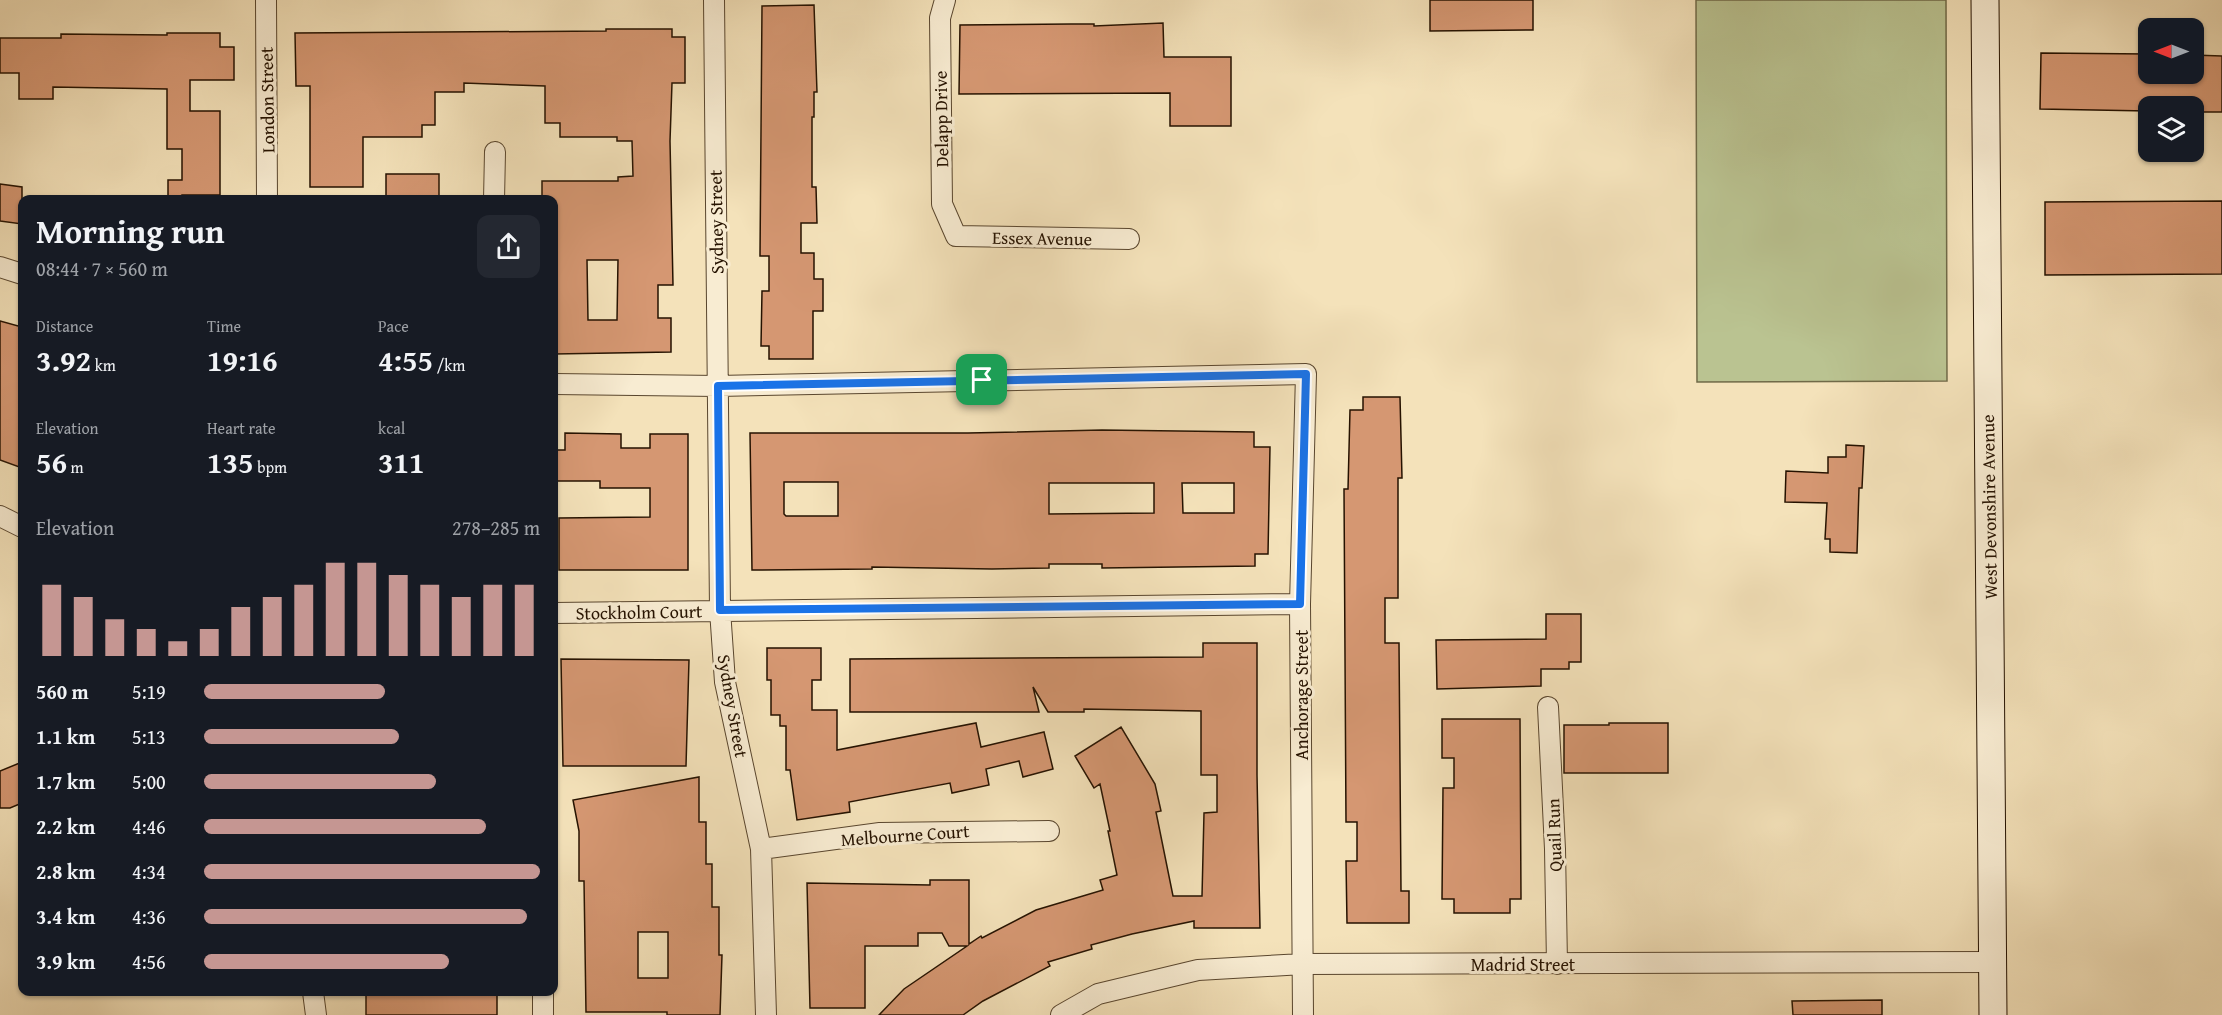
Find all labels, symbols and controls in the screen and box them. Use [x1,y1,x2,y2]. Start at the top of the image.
north arrow [2138,18,2204,84]
map controls [2138,18,2204,162]
street label: London Street [253,46,281,153]
street label: Delapp Drive [927,70,955,168]
button: layers [2138,96,2204,162]
street label: Sydney Street [702,169,730,274]
text: Morning run [36,207,225,255]
button: share [477,215,540,278]
street label: Essex Avenue [992,224,1092,252]
text: 08:44 · 7 × 560 m [36,254,168,283]
text: Distance [36,314,93,338]
text: Time [207,314,241,338]
text: Pace [378,314,409,338]
text: 3.92 [36,338,91,382]
text: 19:16 [207,338,278,382]
text: 4:55 [378,338,433,382]
text: km [91,353,116,377]
text: /km [433,353,465,377]
pin [956,354,1007,405]
icon: arrive [965,363,998,396]
street label: West Devonshire Avenue [1974,414,2004,600]
text: Elevation [36,416,99,440]
text: Heart rate [207,416,276,440]
text: kcal [378,416,405,440]
text: 56 [36,440,67,484]
text: 135 [207,440,254,484]
text: 311 [378,440,425,484]
text: m [67,455,84,479]
text: bpm [254,455,287,479]
text: Elevation [36,513,114,542]
text: 278–285 m [452,513,540,542]
street label: Stockholm Court [575,597,703,627]
street label: Anchorage Street [1288,629,1315,760]
street label: Sydney Street [711,652,755,760]
text: 560 m [36,677,89,706]
text: 5:19 [132,677,166,706]
text: 1.1 km [36,722,95,751]
text: 5:13 [132,722,166,751]
text: 1.7 km [36,767,95,796]
text: 5:00 [132,767,166,796]
street label: Quail Run [1539,798,1569,872]
text: 2.2 km [36,812,95,841]
text: 4:46 [132,812,166,841]
street label: Melbourne Court [840,817,971,853]
text: 2.8 km [36,857,95,886]
text: 4:34 [132,857,166,886]
text: 3.4 km [36,902,95,931]
text: 4:36 [132,902,166,931]
text: 3.9 km [36,947,95,976]
text: 4:56 [132,947,166,976]
street label: Madrid Street [1471,951,1576,978]

